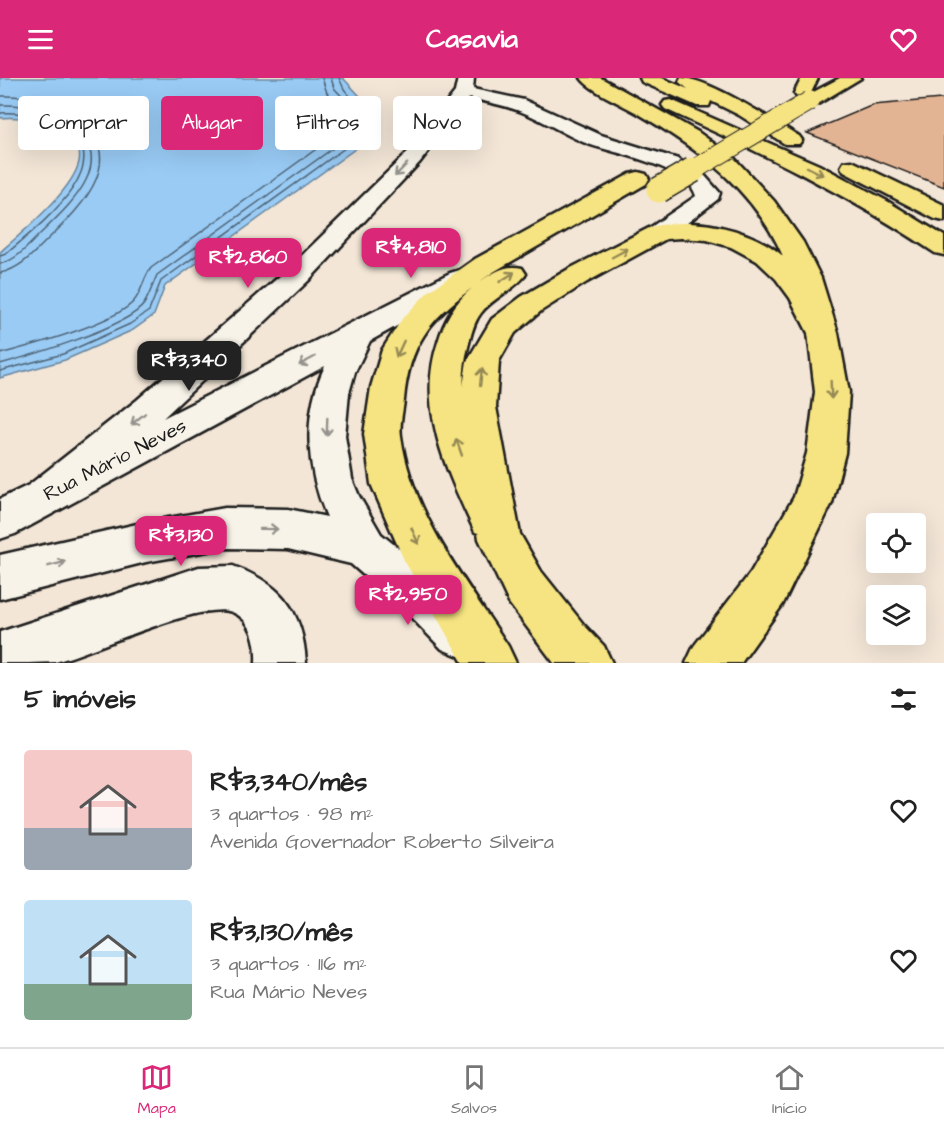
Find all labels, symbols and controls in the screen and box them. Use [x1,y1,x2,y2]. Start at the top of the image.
text: Casavia [426,20,518,58]
icon: menu [24,23,57,56]
icon: heart [887,23,920,56]
chip: Comprar [18,96,149,150]
chip: Alugar [161,96,263,150]
chip: Filtros [275,96,381,150]
chip: Novo [393,96,482,150]
one-way arrow [395,162,409,177]
one-way arrow [805,166,823,177]
pin: R$4,810 [356,228,466,279]
text: R$4,810 [376,233,446,261]
pin: R$2,860 [193,238,303,289]
text: R$2,860 [209,243,287,271]
one-way arrow [611,247,628,259]
one-way arrow [498,271,515,283]
one-way arrow [394,340,406,358]
pin: R$3,340 [134,341,244,392]
text: R$3,340 [151,346,227,374]
one-way arrow [299,356,317,367]
one-way arrow [476,368,487,388]
one-way arrow [825,380,836,400]
street label: Rua Mário Neves [39,412,191,508]
one-way arrow [130,413,146,426]
one-way arrow [321,416,332,436]
one-way arrow [453,438,464,457]
map controls [866,513,926,645]
button: locate [866,513,926,573]
pin: R$3,130 [126,516,236,567]
text: R$3,130 [149,521,213,549]
one-way arrow [259,523,279,535]
one-way arrow [409,526,421,544]
one-way arrow [47,557,66,569]
pin: R$2,950 [353,575,463,626]
text: R$2,950 [369,580,447,608]
button: layers [866,585,926,645]
text: 5 imóveis [24,681,136,717]
icon: filters [887,683,920,716]
text: R$3,340/mês [210,764,367,800]
icon: home [72,774,144,846]
icon: heart [887,794,920,827]
text: 3 quartos · 98 m² [210,800,373,828]
text: Avenida Governador Roberto Silveira [210,828,554,856]
text: R$3,130/mês [210,914,353,950]
icon: home [72,924,144,996]
icon: heart [887,944,920,977]
text: 3 quartos · 116 m² [210,950,367,978]
text: Rua Mário Neves [210,978,367,1006]
tab: Mapa [137,1061,176,1119]
tab: Salvos [451,1061,497,1119]
tab: Início [772,1061,807,1119]

